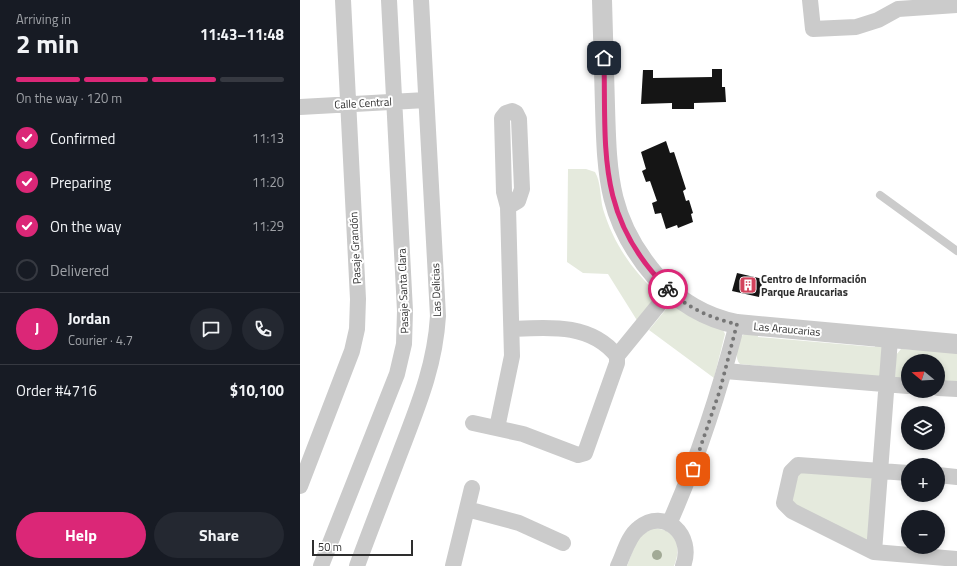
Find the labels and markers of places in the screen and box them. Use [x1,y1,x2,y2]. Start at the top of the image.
pin [587,41,621,75]
place label: Centro de Información Parque Araucarias [761,271,867,300]
building icon: Centro de Información Parque Araucarias [738,275,758,295]
pin [676,452,710,486]

